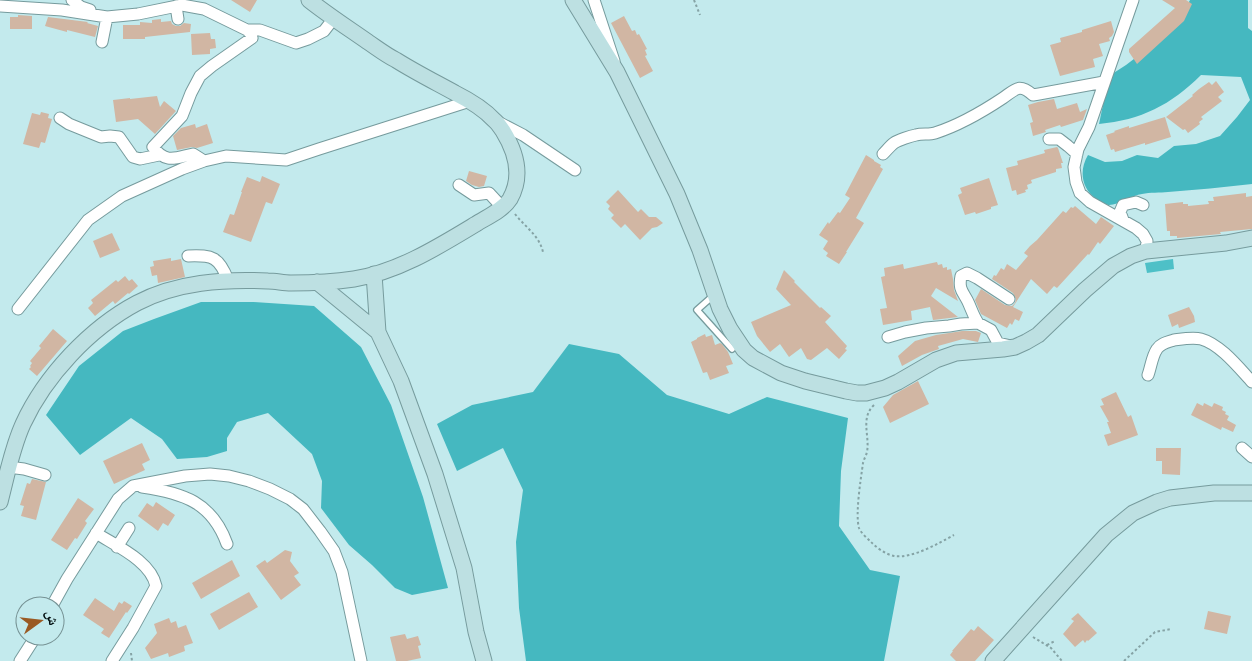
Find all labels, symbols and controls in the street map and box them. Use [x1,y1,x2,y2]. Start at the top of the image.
north arrow [15,596,65,646]
text: ش [42,608,62,627]

